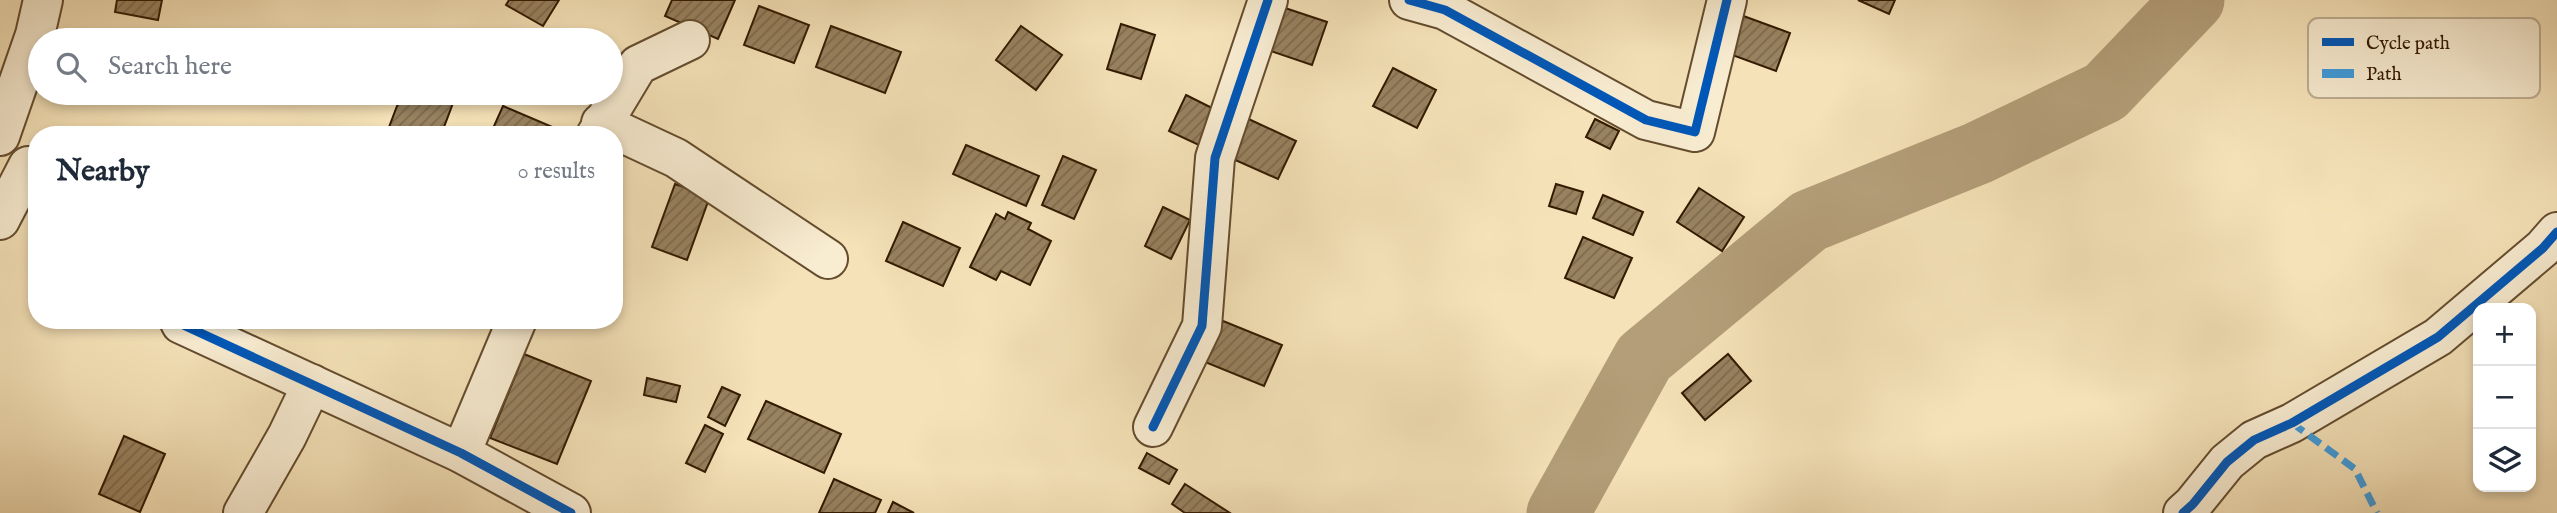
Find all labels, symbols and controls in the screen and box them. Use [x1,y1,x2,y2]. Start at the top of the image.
legend [2308,18,2540,98]
search box [28,28,623,105]
text: Cycle path [2366,32,2450,56]
icon: search [52,48,90,86]
text: Search here [108,50,232,83]
text: Path [2366,63,2402,87]
text: Nearby [56,153,149,191]
text: 0 results [517,157,595,186]
map controls [2473,303,2536,492]
button: + [2473,303,2536,366]
button: − [2473,366,2536,429]
button: layers [2473,429,2536,492]

